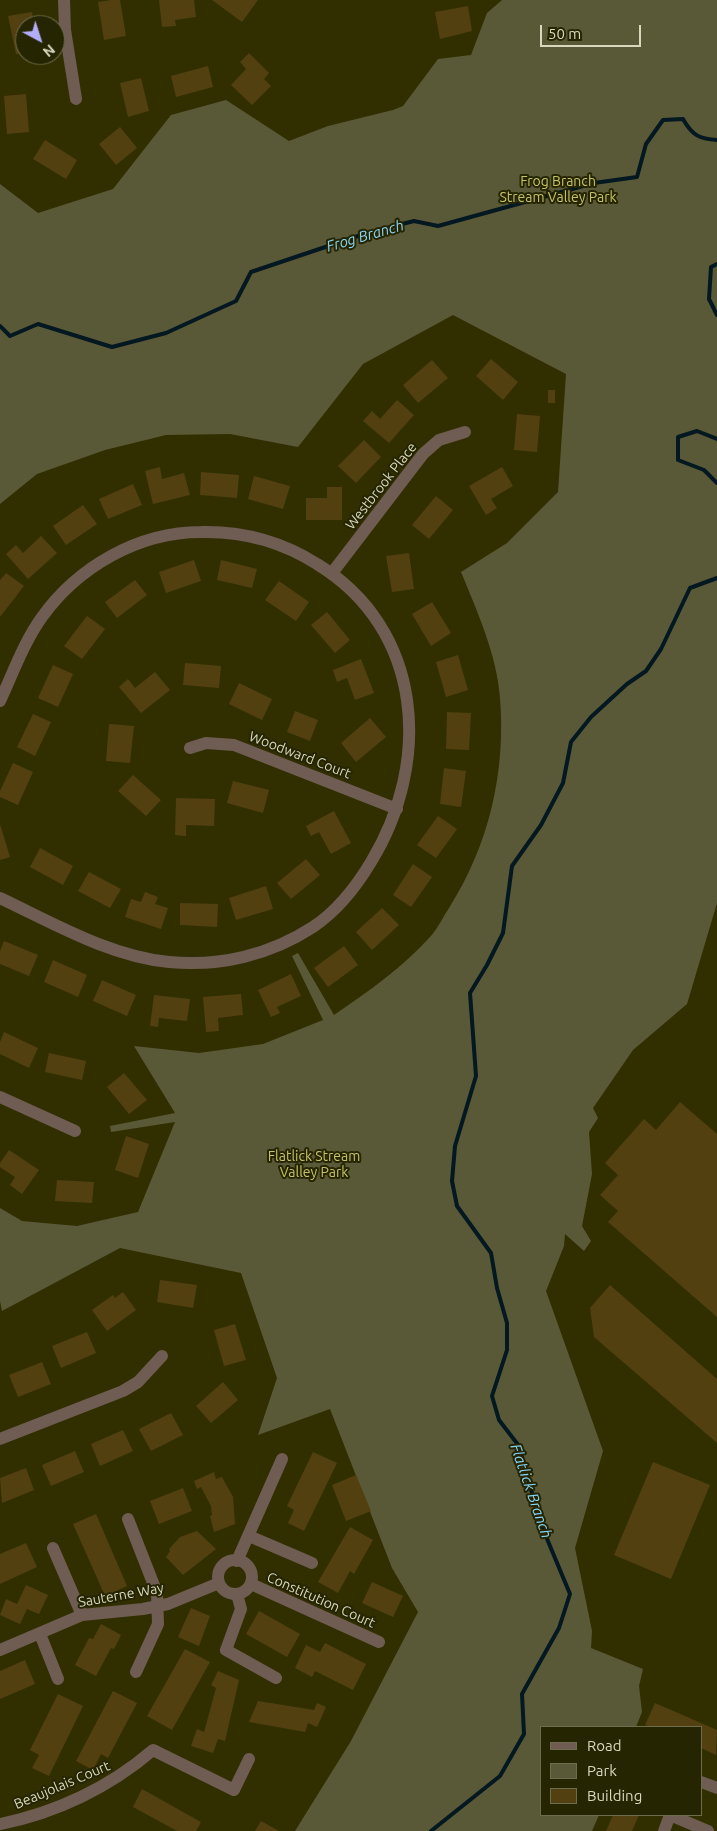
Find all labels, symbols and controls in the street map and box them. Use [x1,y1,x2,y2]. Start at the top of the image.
north arrow [15,15,65,65]
scale bar [542,15,643,47]
text: 50 m [548,25,581,42]
text: N [40,41,58,60]
park label: Frog Branch Stream Valley Park [499,173,617,206]
water label: Frog Branch [324,216,406,256]
street label: Westbrook Place [342,439,420,533]
street label: Woodward Court [247,728,353,782]
park label: Flatlick Stream Valley Park [268,1148,360,1180]
water label: Flatlick Branch [506,1441,556,1541]
street label: Constitution Court [264,1569,378,1631]
street label: Sauterne Way [77,1579,165,1611]
legend [540,1726,702,1816]
text: Road [587,1737,622,1754]
street label: Beaujolais Court [12,1757,112,1813]
text: Park [587,1762,617,1779]
text: Building [587,1787,642,1804]

